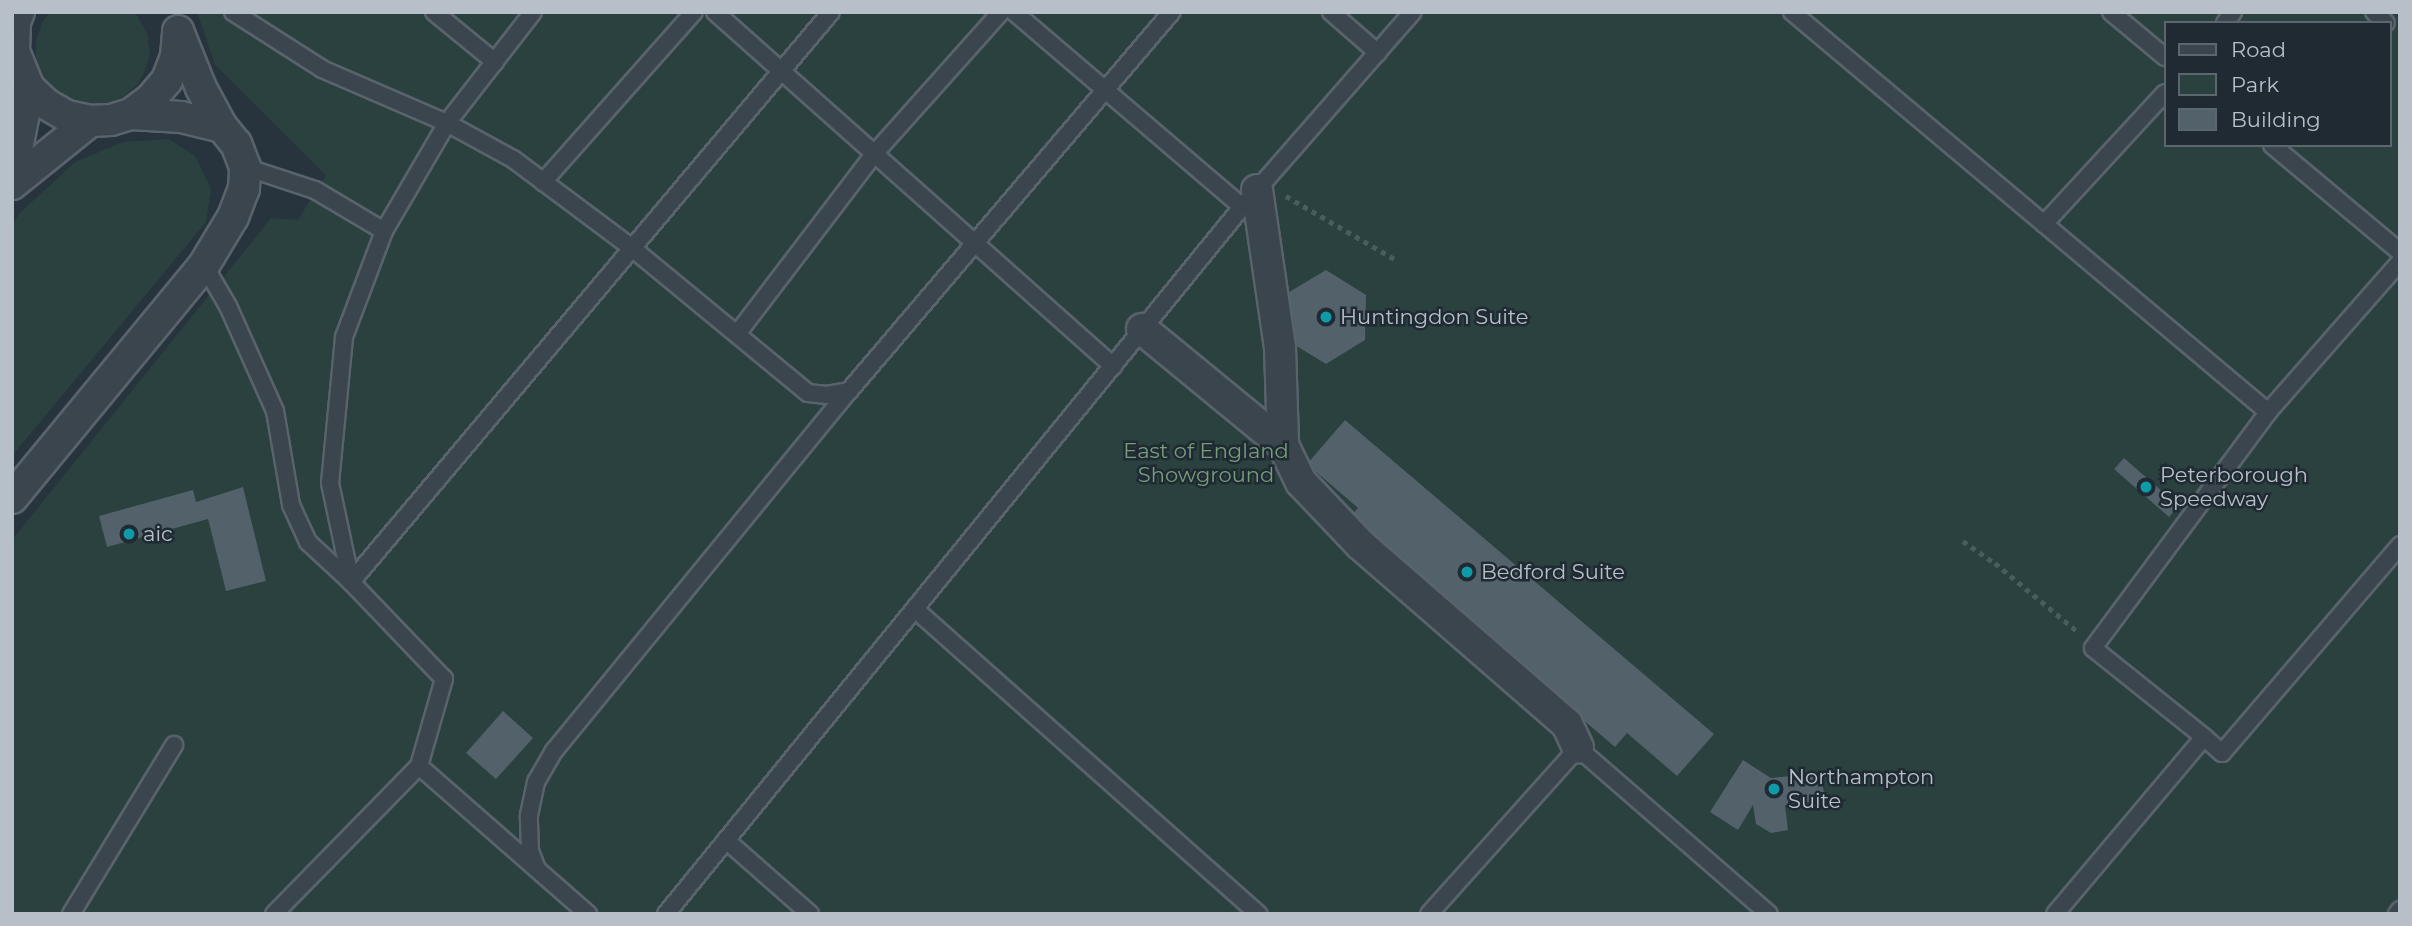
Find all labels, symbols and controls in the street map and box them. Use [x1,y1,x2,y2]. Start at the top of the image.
legend [2164,21,2391,147]
text: Road [2231,37,2286,62]
text: Park [2231,72,2279,97]
text: Building [2231,107,2321,132]
place label: Huntingdon Suite [1340,304,1529,330]
marker: Huntingdon Suite [1318,309,1334,325]
park label: East of England Showground [1123,438,1289,488]
place label: Peterborough Speedway [2160,462,2308,512]
marker: Peterborough Speedway [2138,479,2154,495]
place label: aic [143,521,173,547]
marker: aic [121,526,137,542]
place label: Bedford Suite [1481,559,1625,585]
marker: Bedford Suite [1459,564,1475,580]
place label: Northampton Suite [1788,764,1934,814]
marker: Northampton Suite [1766,781,1782,797]

